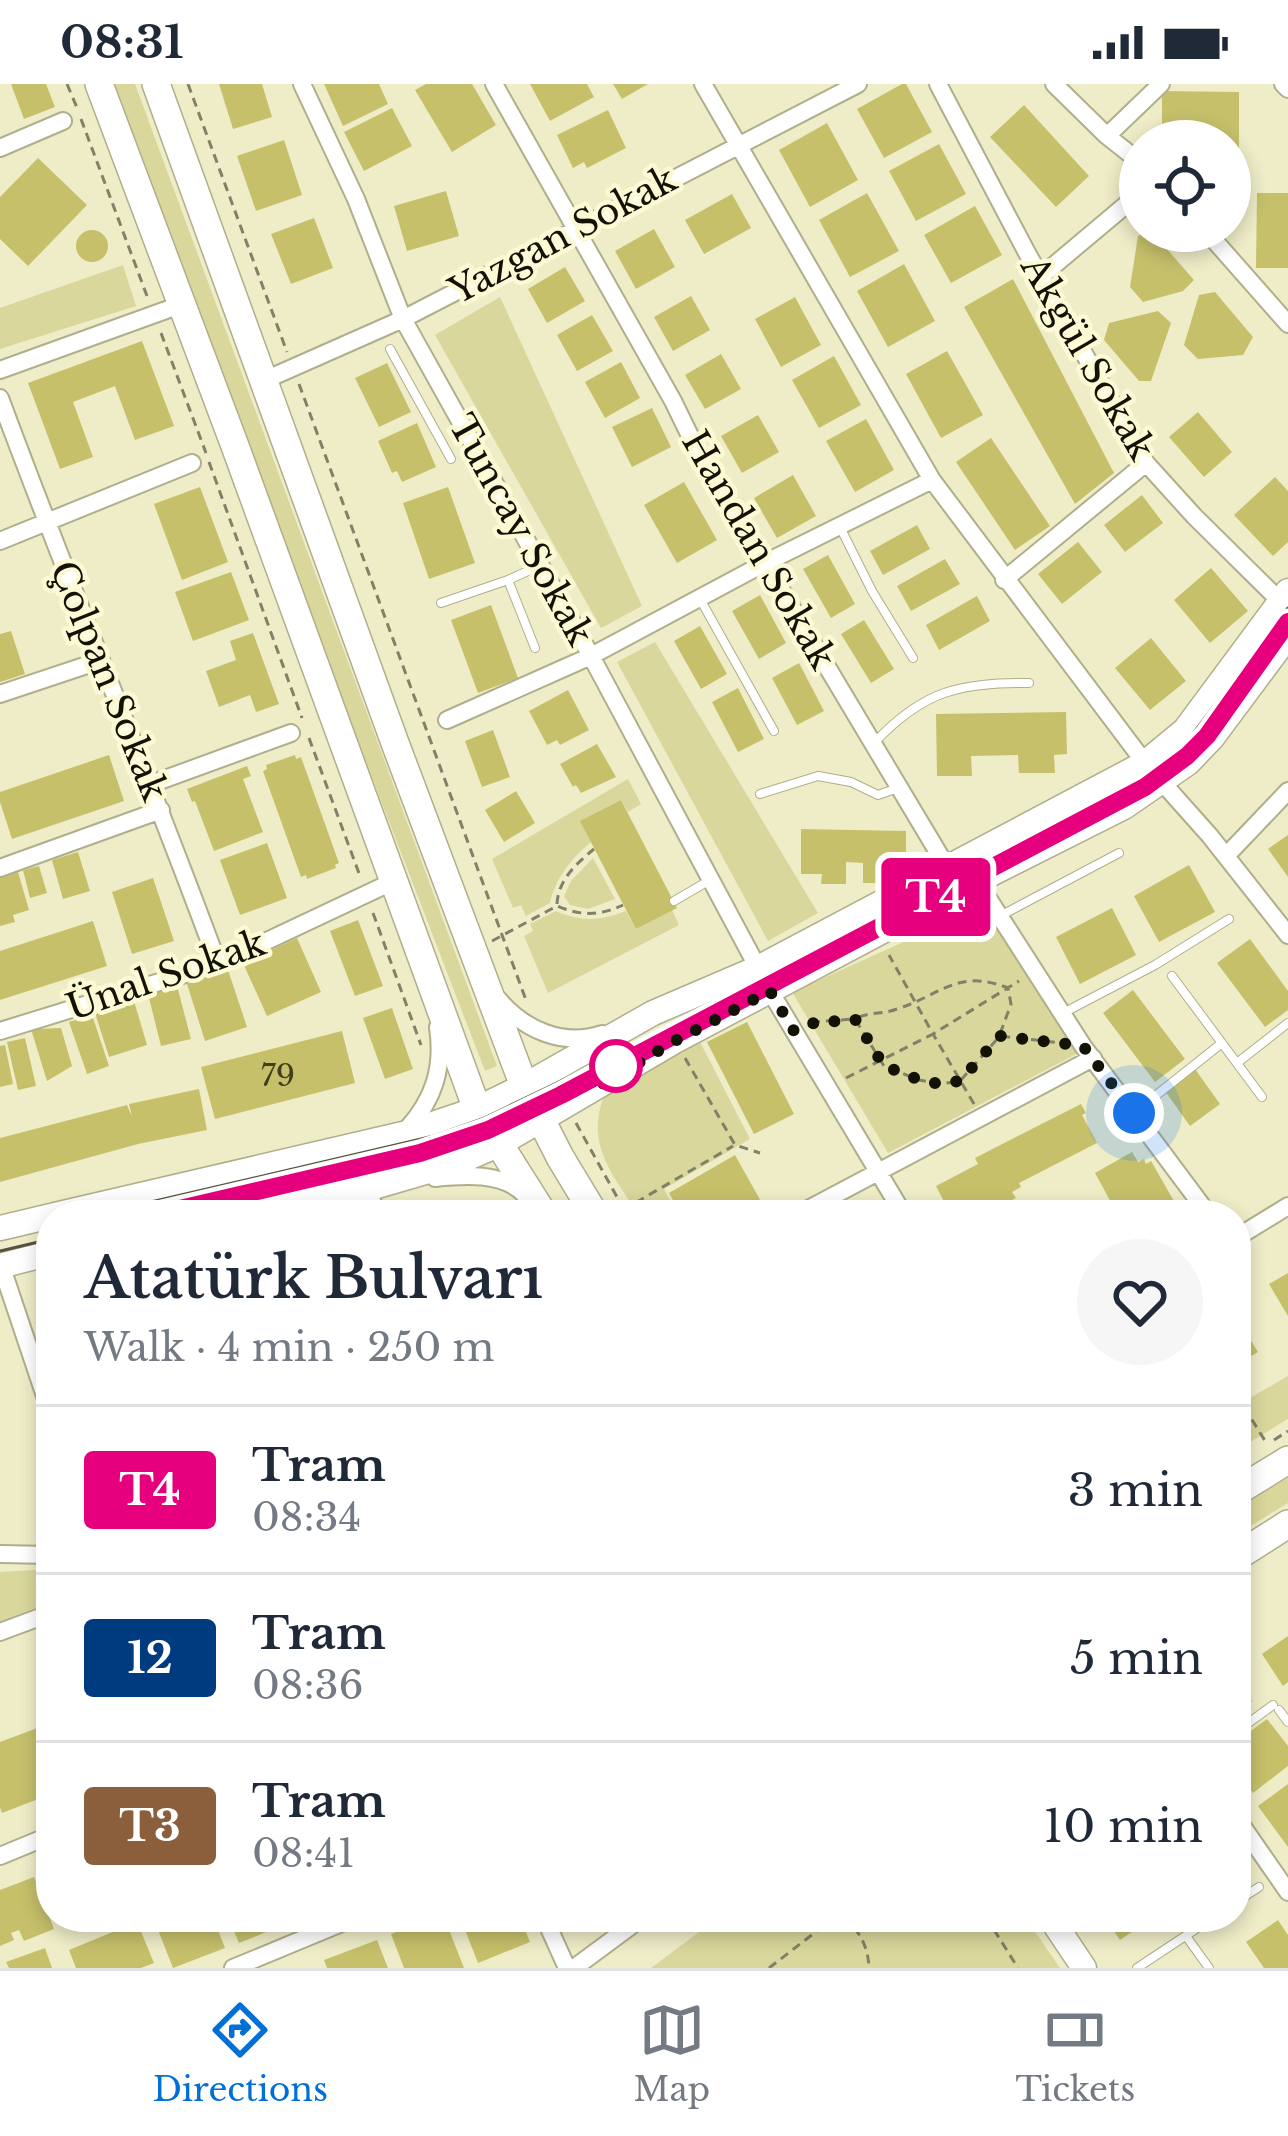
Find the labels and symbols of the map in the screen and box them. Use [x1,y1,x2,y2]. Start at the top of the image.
street label: Yazgan Sokak [441,156,684,314]
street label: Akgül Sokak [1011,247,1165,468]
street label: Tuncay Sokak [439,406,603,654]
street label: Handan Sokak [672,422,846,678]
street label: Çolpan Sokak [40,554,178,808]
line badge: T4 [882,858,990,936]
street label: Ünal Sokak [60,919,272,1030]
unlabelled marker [591,1041,641,1091]
house number: 79 [261,1057,295,1094]
your location [1104,1083,1164,1143]

